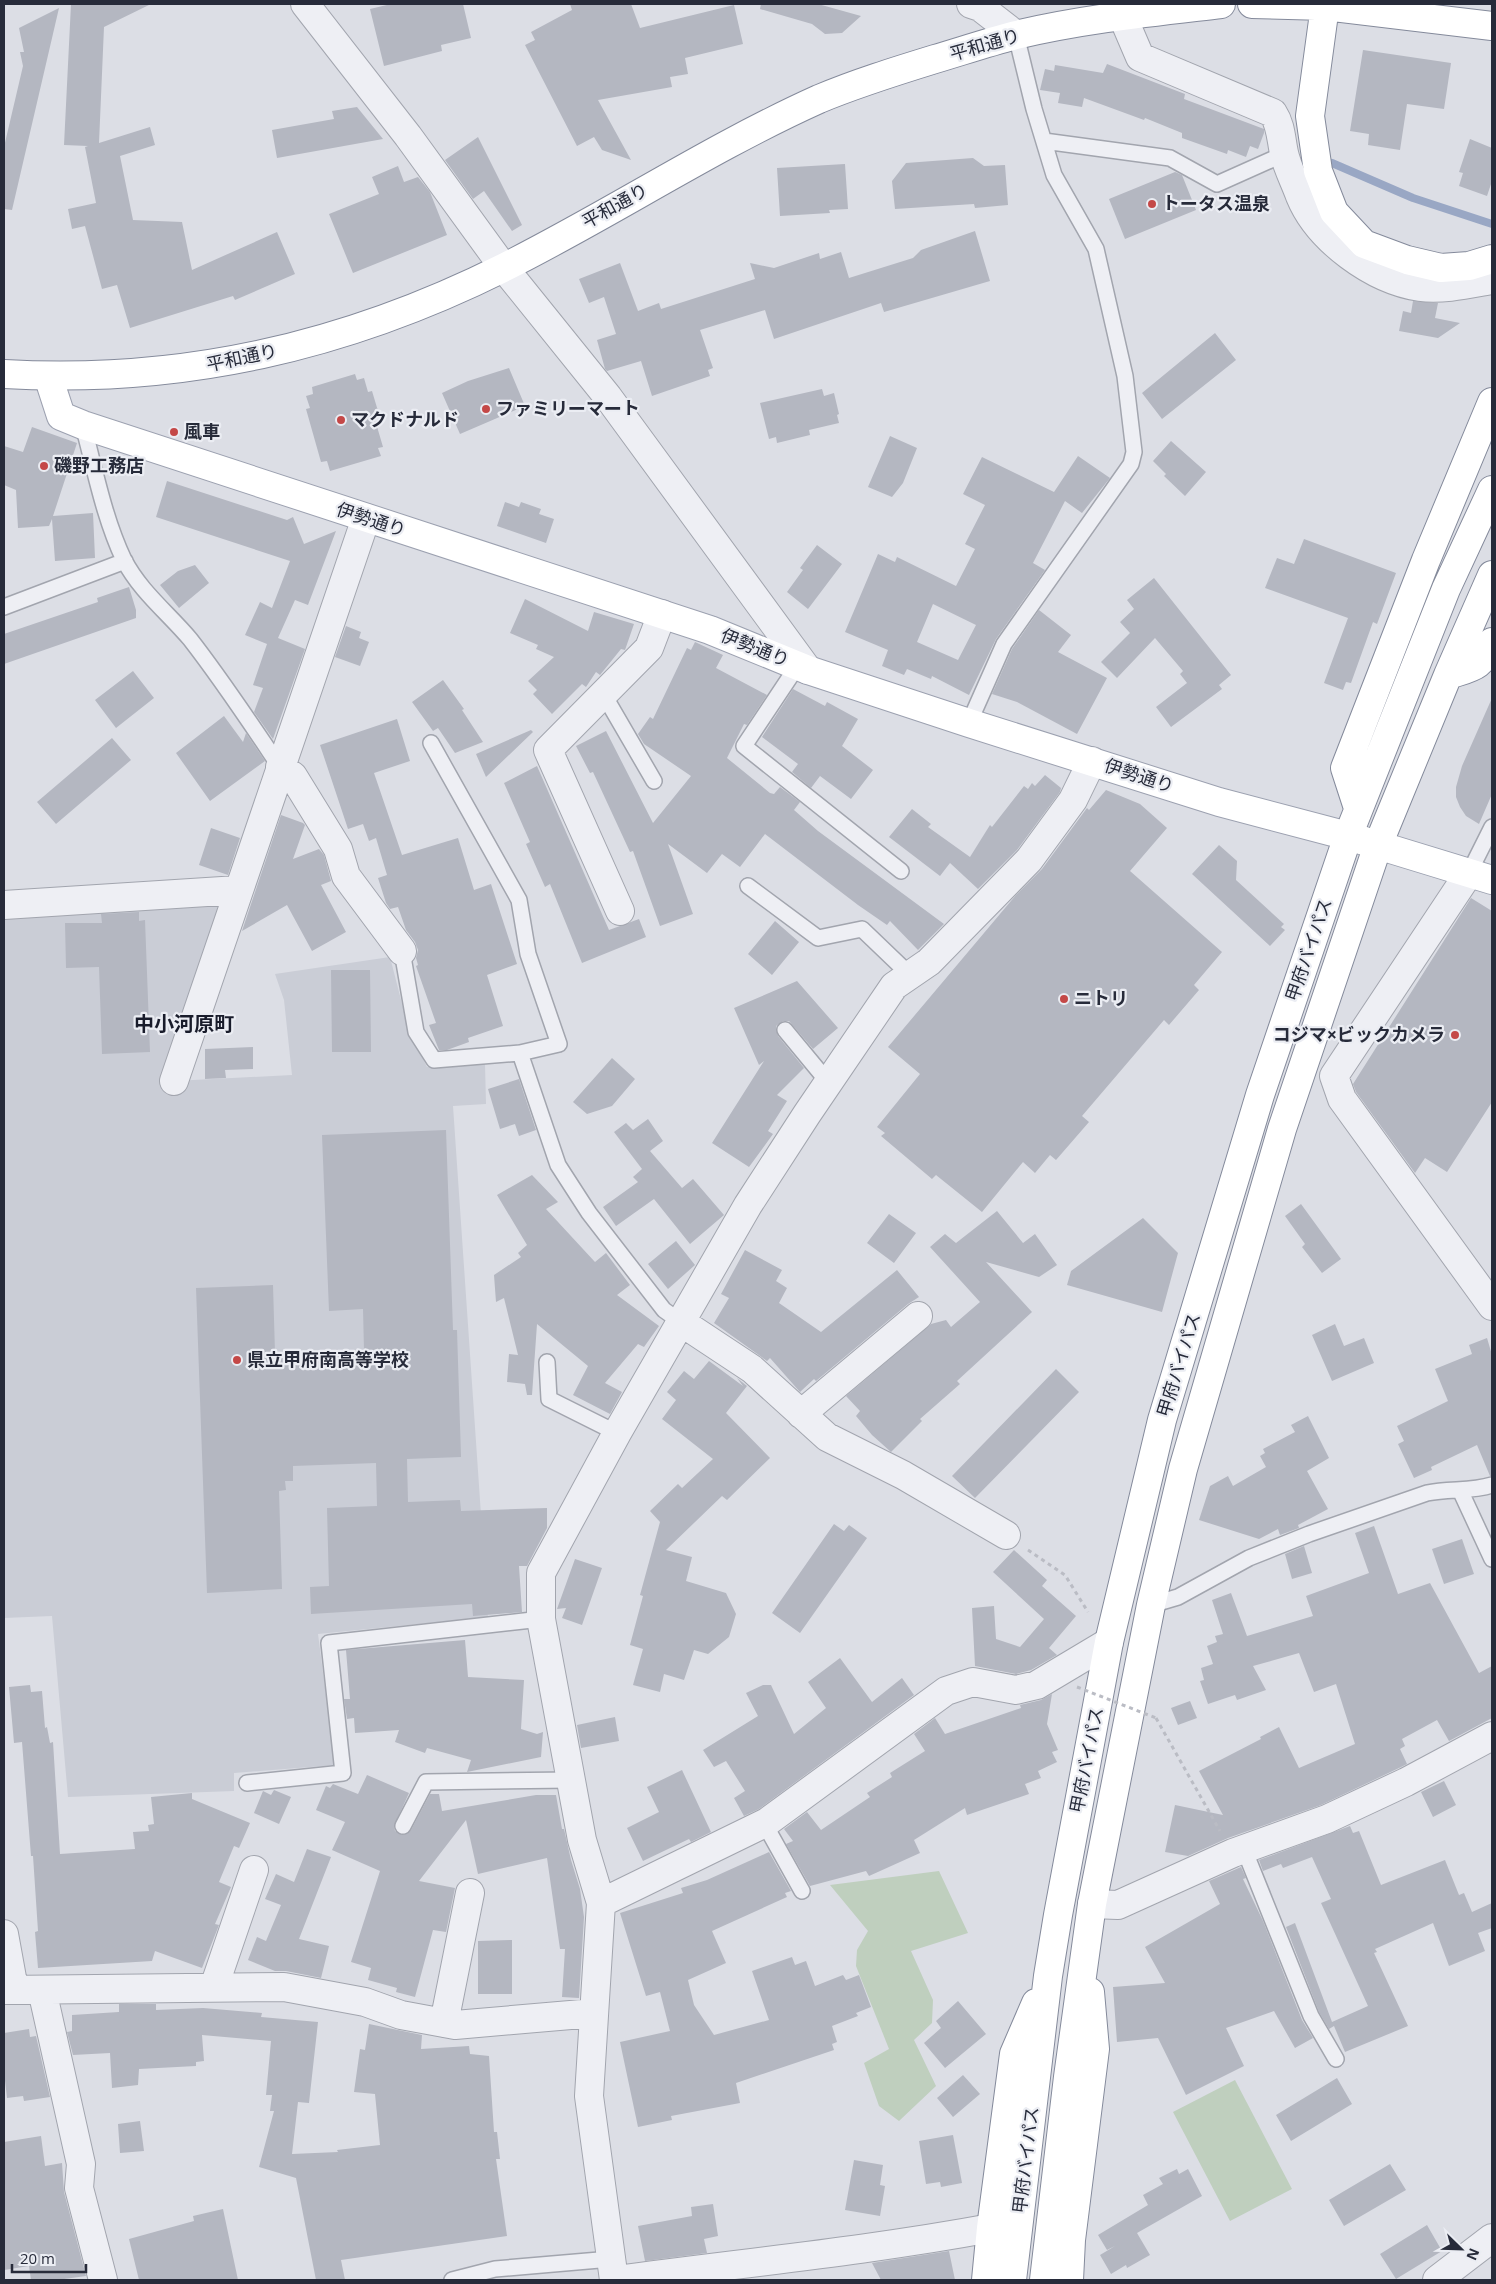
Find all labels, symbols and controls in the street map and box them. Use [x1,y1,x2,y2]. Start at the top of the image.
street label: 平和通り [947,23,1023,65]
street label: 平和通り [577,177,652,233]
place label: トータス温泉 [1162,191,1270,215]
marker: トータス温泉 [1146,198,1158,210]
street label: 平和通り [204,338,280,376]
place label: ファミリーマート [496,396,640,420]
marker: ファミリーマート [480,403,492,415]
place label: マクドナルド [351,407,459,431]
marker: マクドナルド [335,414,347,426]
place label: 風車 [184,419,220,443]
marker: 風車 [168,426,180,438]
place label: 磯野工務店 [54,453,144,477]
marker: 磯野工務店 [38,460,50,472]
street label: 伊勢通り [333,497,409,542]
street label: 伊勢通り [718,622,793,672]
street label: 伊勢通り [1101,753,1177,798]
street label: 甲府バイパス [1279,895,1337,1004]
place label: ニトリ [1074,986,1128,1010]
marker: ニトリ [1058,993,1070,1005]
district label: 中小河原町 [134,1010,234,1037]
place label: コジマ×ビックカメラ [1273,1022,1445,1046]
marker: コジマ×ビックカメラ [1449,1029,1461,1041]
street label: 甲府バイパス [1151,1310,1205,1420]
place label: 県立甲府南高等学校 [247,1347,409,1371]
marker: 県立甲府南高等学校 [231,1354,243,1366]
street label: 甲府バイパス [1064,1705,1108,1815]
street label: 甲府バイパス [1007,2105,1043,2215]
north arrow [1436,2224,1486,2274]
scale bar [12,2242,86,2274]
text: N [1462,2245,1484,2263]
text: 20 m [20,2248,55,2268]

